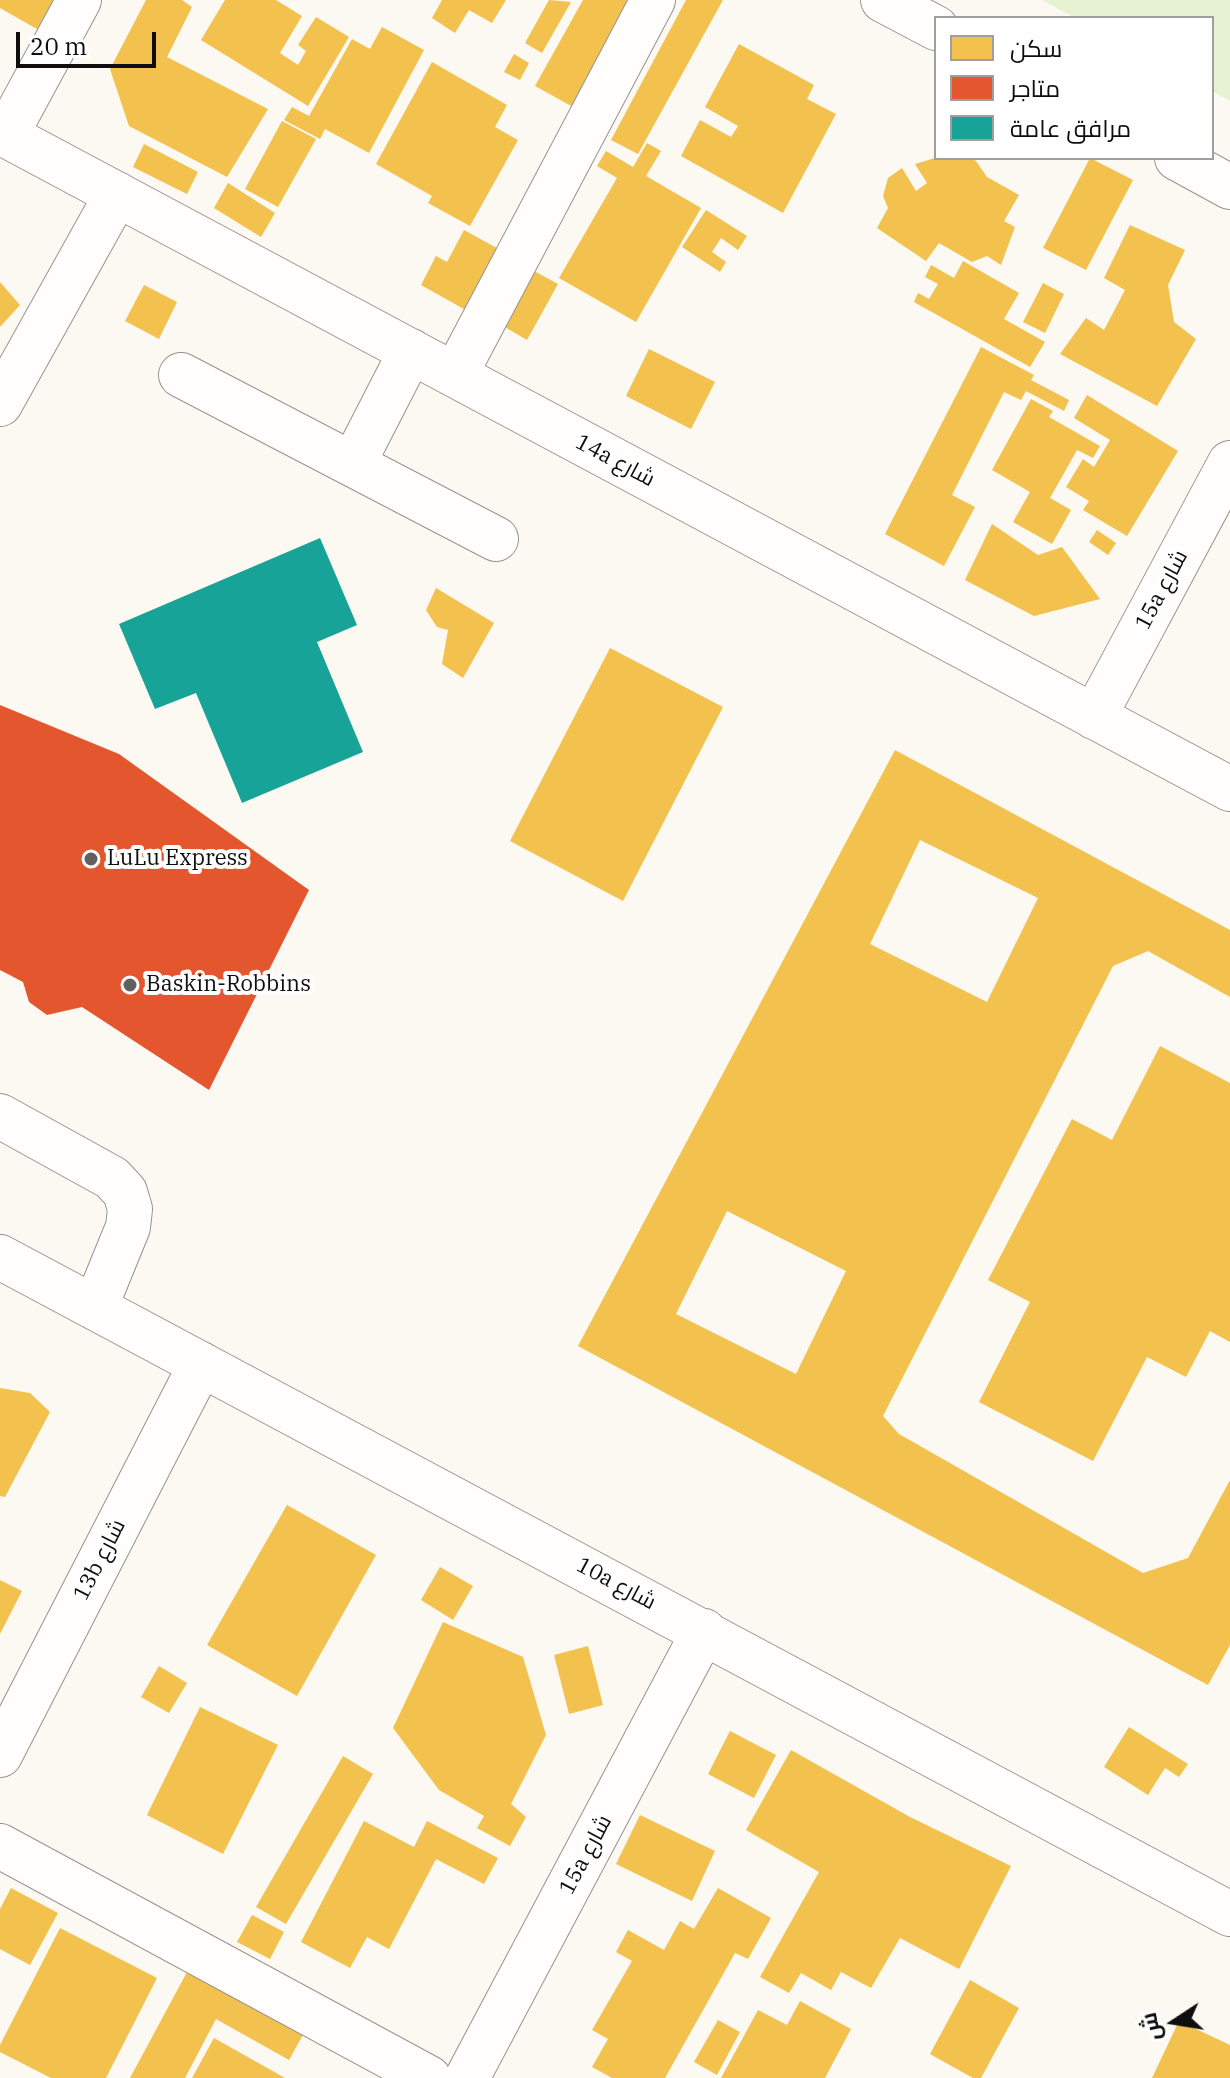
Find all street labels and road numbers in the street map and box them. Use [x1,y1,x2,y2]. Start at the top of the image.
street label: 14a شارع [571,429,659,493]
street label: 15a شارع [1130,546,1194,634]
street label: 13b شارع [68,1515,132,1605]
street label: 10a شارع [572,1552,660,1616]
street label: 15a شارع [554,1811,618,1899]

